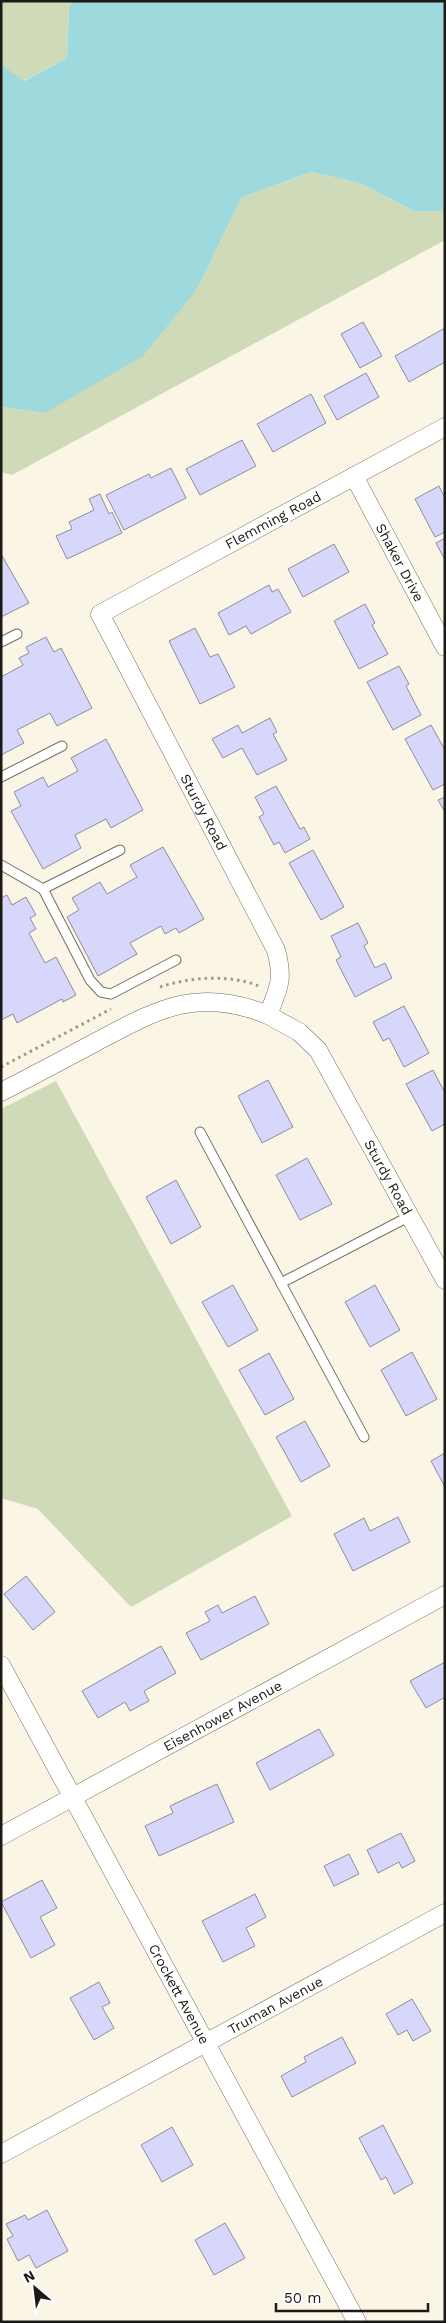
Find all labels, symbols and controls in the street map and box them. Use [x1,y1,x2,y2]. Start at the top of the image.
street label: Flemming Road [222,488,324,552]
street label: Shaker Drive [373,521,427,604]
street label: Sturdy Road [177,771,230,853]
street label: Sturdy Road [361,1137,415,1218]
street label: Eisenhower Avenue [160,1677,284,1754]
street label: Crockett Avenue [146,1941,213,2047]
street label: Truman Avenue [225,1973,325,2037]
north arrow [10,2263,60,2313]
text: N [21,2267,37,2286]
scale bar [276,2280,428,2312]
text: 50 m [284,2289,321,2307]

